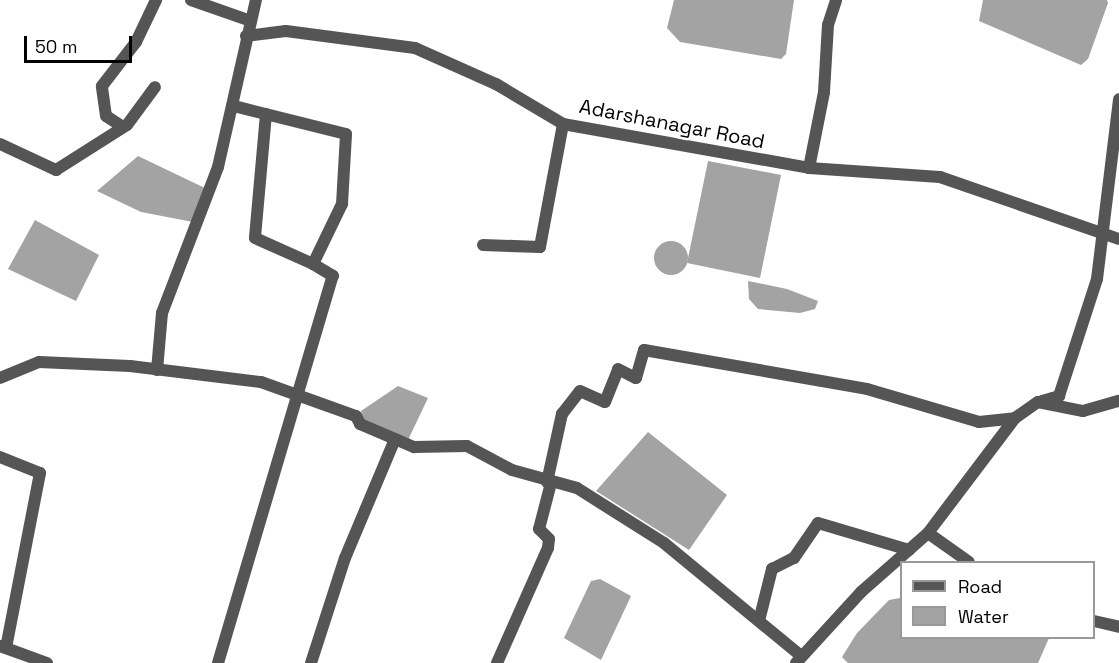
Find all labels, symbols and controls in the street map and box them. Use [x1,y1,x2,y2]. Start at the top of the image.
scale bar [27,24,135,62]
text: 50 m [35,35,77,58]
street label: Adarshanagar Road [577,94,767,154]
legend [900,561,1095,639]
text: Road [958,575,1002,598]
text: Water [958,605,1009,628]

